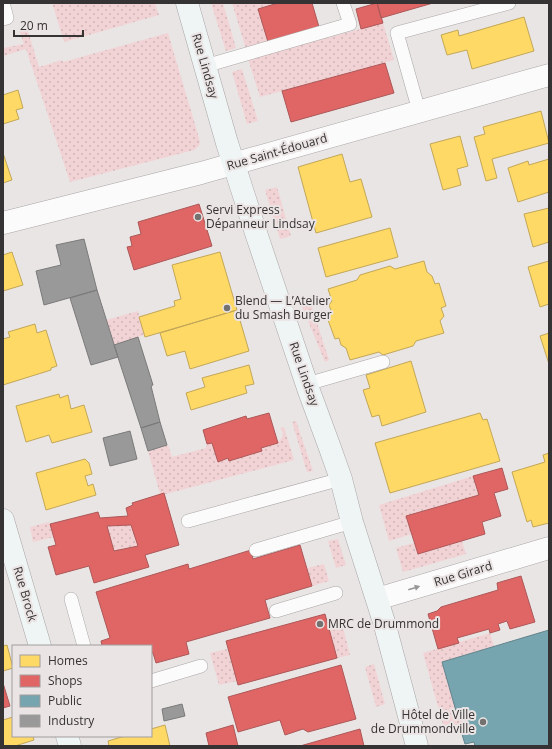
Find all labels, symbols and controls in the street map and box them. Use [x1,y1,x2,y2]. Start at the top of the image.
scale bar [14,12,83,38]
text: 20 m [20,17,48,34]
street label: Rue Lindsay [188,31,223,101]
street label: Rue Saint-Édouard [225,129,329,174]
place label: Servi Express Dépanneur Lindsay [206,201,316,232]
marker: Servi Express Dépanneur Lindsay [193,212,203,222]
place label: Blend — L’Atelier du Smash Burger [235,292,332,323]
marker: Blend — L’Atelier du Smash Burger [222,303,232,313]
street label: Rue Lindsay [286,339,324,409]
street label: Rue Girard [432,557,494,590]
street label: Rue Brock [10,564,42,624]
one-way arrow [408,585,420,591]
place label: MRC de Drummond [328,615,439,632]
marker: MRC de Drummond [315,619,325,629]
legend [12,645,152,737]
text: Homes [48,652,88,669]
text: Shops [48,672,83,689]
text: Public [48,692,82,709]
place label: Hôtel de Ville de Drummondville [371,706,475,737]
text: Industry [48,712,95,729]
marker: Hôtel de Ville de Drummondville [478,717,488,727]

